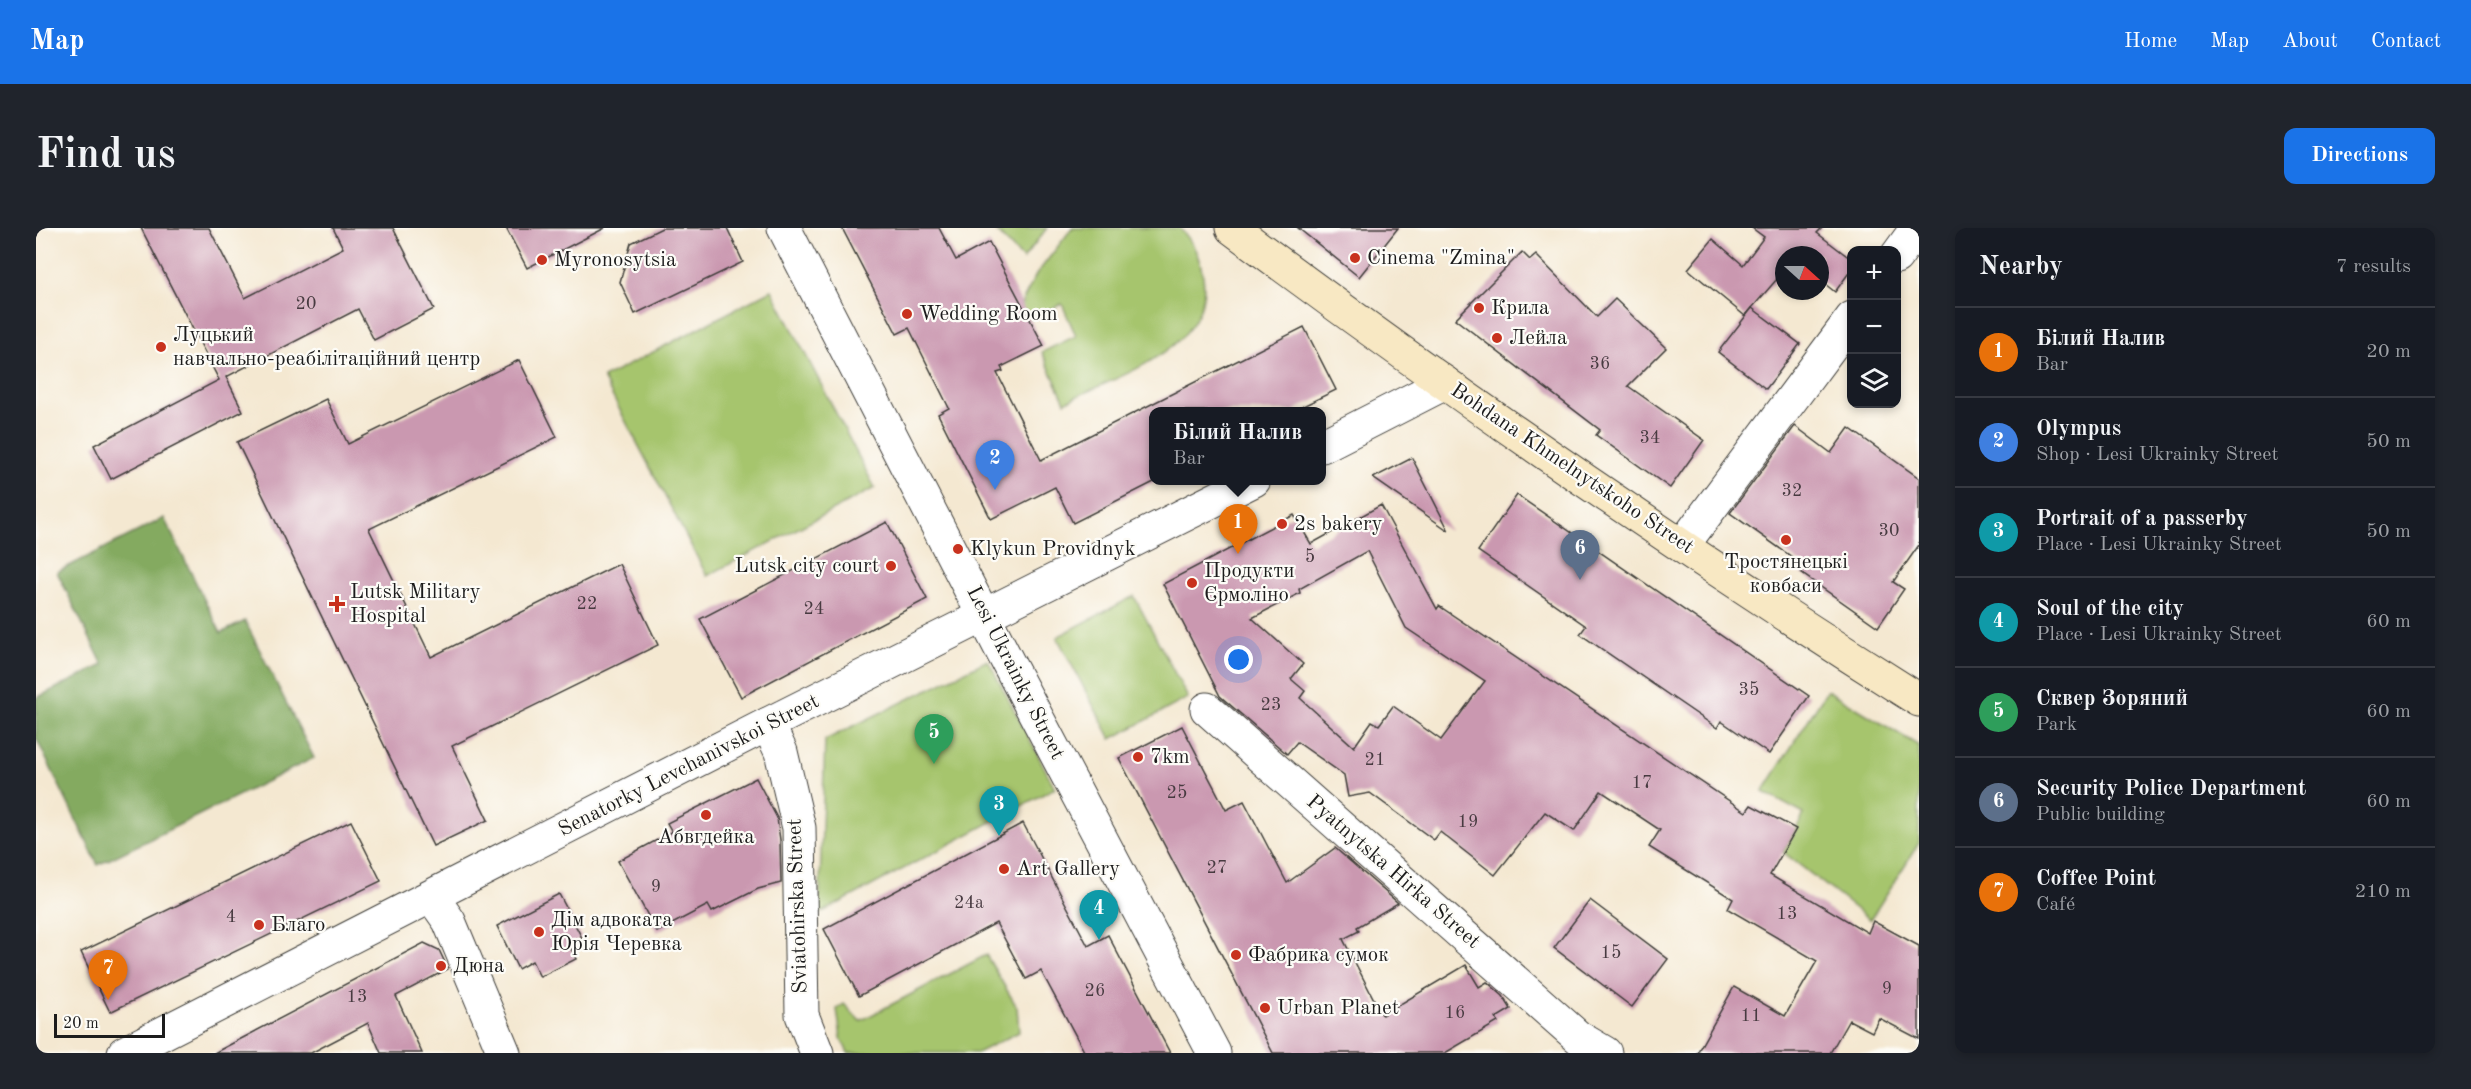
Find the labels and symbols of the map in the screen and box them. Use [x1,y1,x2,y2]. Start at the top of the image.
north arrow [1775,246,1829,300]
place label: Cinema "Zmina" [1367,248,1515,269]
place label: Myronosytsia [554,250,676,271]
marker: Cinema "Zmina" [1348,251,1362,265]
marker: Myronosytsia [535,253,549,267]
house number: 20 [296,295,316,313]
place label: Крила [1491,298,1549,319]
marker: Крила [1472,301,1486,315]
place label: Wedding Room [919,304,1058,325]
marker: Wedding Room [900,307,914,321]
place label: Луцький навчально-реабілітаційний центр [173,325,480,370]
place label: Лейла [1509,328,1567,349]
marker: Лейла [1490,331,1504,345]
marker: Луцький навчально-реабілітаційний центр [154,340,168,354]
house number: 36 [1590,355,1610,373]
street label: Bohdana Khmelnytskoho Street [1447,380,1697,558]
house number: 34 [1640,429,1660,447]
pin: 2 [976,440,1014,490]
house number: 32 [1782,482,1802,500]
pin: 1 [1218,504,1258,554]
place label: 2s bakery [1294,514,1383,535]
marker: 2s bakery [1275,517,1289,531]
house number: 30 [1879,522,1899,540]
pin: 6 [1560,530,1600,580]
marker: Тростянецькі ковбаси [1779,533,1793,547]
place label: Klykun Providnyk [970,539,1136,560]
marker: Klykun Providnyk [951,542,965,556]
house number: 5 [1305,548,1315,566]
place label: Тростянецькі ковбаси [1724,552,1848,597]
place label: Lutsk city court [735,556,879,577]
marker: Lutsk city court [884,559,898,573]
place label: Продукти Єрмоліно [1204,561,1294,606]
marker: Продукти Єрмоліно [1185,576,1199,590]
place label: Lutsk Military Hospital [350,582,481,627]
street label: Lesi Ukrainky Street [962,583,1068,763]
marker: Lutsk Military Hospital [328,595,346,613]
house number: 22 [577,595,597,613]
house number: 24 [804,600,824,618]
your location [1224,645,1253,674]
house number: 35 [1739,681,1759,699]
street label: Senatorky Levchanivskoi Street [555,691,823,841]
house number: 23 [1261,696,1281,714]
pin: 5 [914,714,954,764]
place label: 7km [1150,747,1190,768]
marker: 7km [1131,750,1145,764]
house number: 21 [1365,751,1385,769]
house number: 17 [1632,774,1652,792]
house number: 25 [1167,784,1187,802]
pin: 3 [980,786,1018,836]
street label: Pyatnytska Hirka Street [1302,791,1484,953]
marker: Абвгдейка [699,808,713,822]
house number: 19 [1458,813,1478,831]
street label: Sviatohirska Street [784,818,812,994]
place label: Абвгдейка [657,827,755,848]
place label: Art Gallery [1016,859,1120,880]
house number: 27 [1207,859,1227,877]
marker: Art Gallery [997,862,1011,876]
house number: 9 [651,878,661,896]
pin: 4 [1080,890,1118,940]
house number: 24а [954,894,984,912]
house number: 13 [1777,905,1797,923]
house number: 4 [226,908,236,926]
place label: Дім адвоката Юрія Черевка [551,910,682,955]
place label: Благо [271,915,325,936]
marker: Благо [252,918,266,932]
marker: Дім адвоката Юрія Черевка [532,925,546,939]
house number: 15 [1601,944,1621,962]
place label: Фабрика сумок [1248,945,1389,966]
marker: Фабрика сумок [1229,948,1243,962]
pin: 7 [88,950,128,1000]
place label: Дюна [453,956,504,977]
marker: Дюна [434,959,448,973]
house number: 9 [1882,980,1892,998]
house number: 26 [1085,982,1105,1000]
house number: 13 [347,988,367,1006]
place label: Urban Planet [1277,998,1399,1019]
marker: Urban Planet [1258,1001,1272,1015]
house number: 16 [1445,1004,1465,1022]
house number: 11 [1741,1007,1761,1025]
scale bar [54,1011,165,1038]

